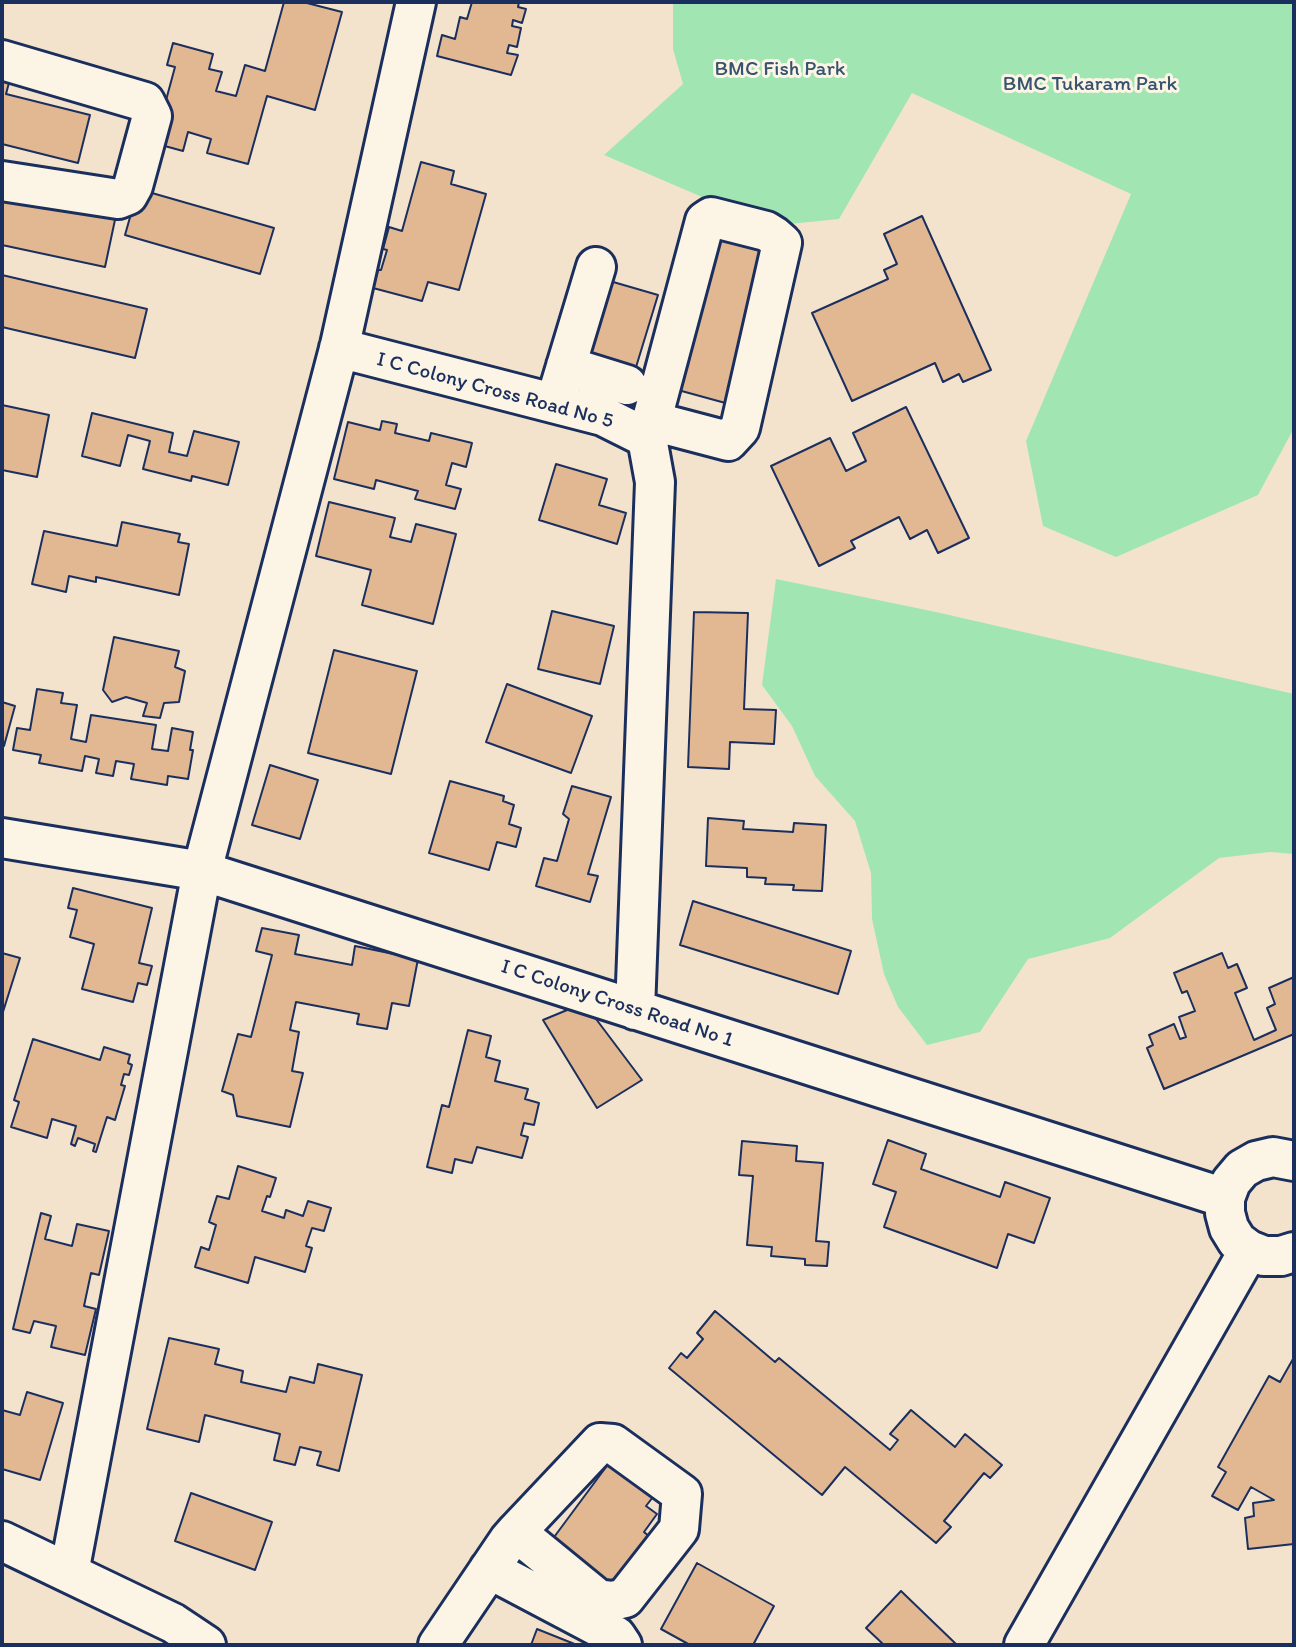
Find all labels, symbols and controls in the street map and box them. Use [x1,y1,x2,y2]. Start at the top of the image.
park label: BMC Fish Park [715,57,845,83]
park label: BMC Tukaram Park [1003,72,1177,98]
street label: I C Colony Cross Road No 5 [374,347,616,435]
street label: I C Colony Cross Road No 1 [498,955,736,1053]

